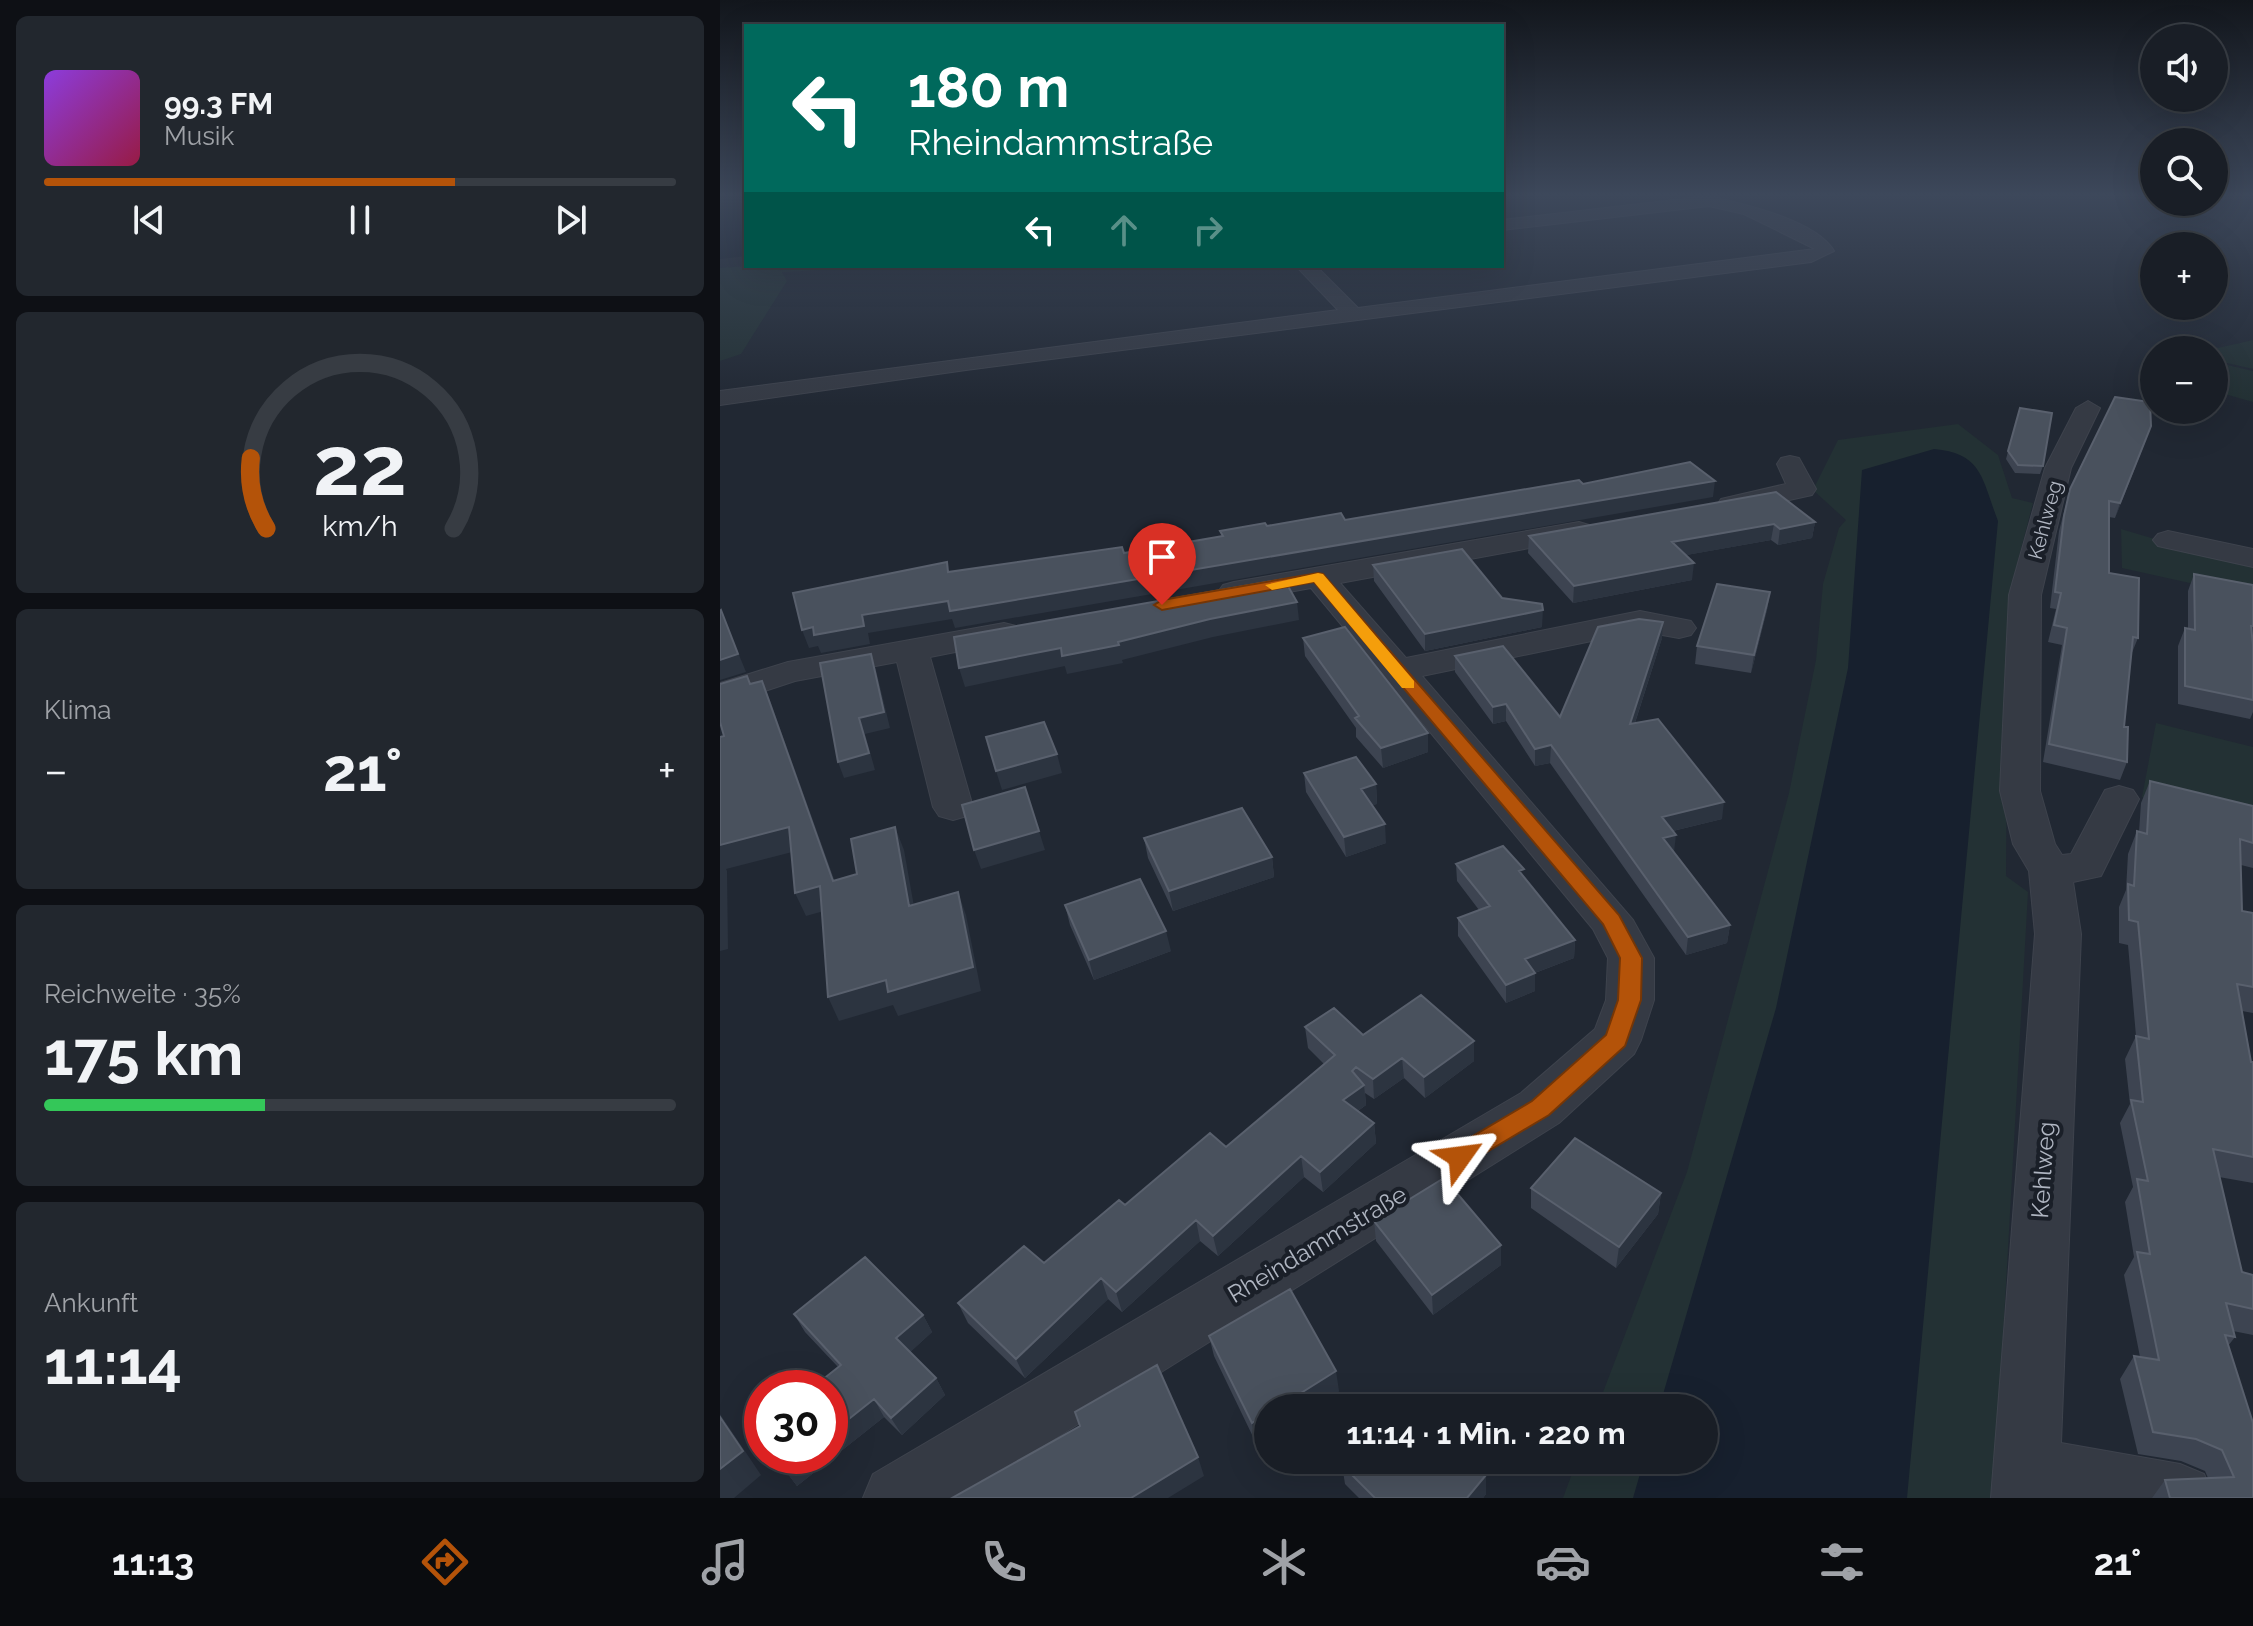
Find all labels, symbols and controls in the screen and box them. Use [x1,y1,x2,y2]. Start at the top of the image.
map controls [2140,24,2228,424]
button: sound [2140,24,2228,112]
text: 180 m [908,54,1069,120]
icon: left [776,56,880,160]
text: 99.3 FM [164,86,273,121]
text: Musik [164,121,234,151]
text: Rheindammstraße [908,121,1213,163]
button: search [2140,128,2228,216]
icon: previous [127,198,171,242]
icon: pause [338,198,382,242]
icon: next [549,198,593,242]
icon: left [1018,208,1062,252]
icon: ahead [1102,208,1146,252]
icon: right [1186,208,1230,252]
button: + [2140,232,2228,320]
button: − [2140,336,2228,424]
text: 22 [313,416,407,513]
street label: Kehlweg [2023,478,2067,562]
text: km/h [322,509,398,543]
pin [1128,523,1196,605]
icon: arrive [1140,535,1184,579]
text: Klima [44,695,112,725]
text: 21° [323,735,402,805]
text: − [44,745,68,796]
text: + [658,745,676,796]
text: Reichweite · 35% [44,979,241,1009]
text: 175 km [44,1019,243,1089]
position arrow [1418,1115,1502,1199]
street label: Kehlweg [2025,1121,2061,1219]
street label: Rheindammstraße [1222,1179,1412,1309]
text: Ankunft [44,1288,138,1318]
text: 11:14 [44,1328,182,1398]
speed limit sign: 30 [744,1370,848,1474]
text: 11:14 · 1 Min. · 220 m [1346,1416,1626,1451]
icon: directions [417,1534,473,1590]
icon: music [697,1534,753,1590]
icon: phone [976,1534,1032,1590]
icon: climate [1256,1534,1312,1590]
icon: car [1535,1534,1591,1590]
icon: filters [1814,1534,1870,1590]
text: 11:13 [112,1541,194,1583]
text: 21° [2094,1541,2141,1583]

